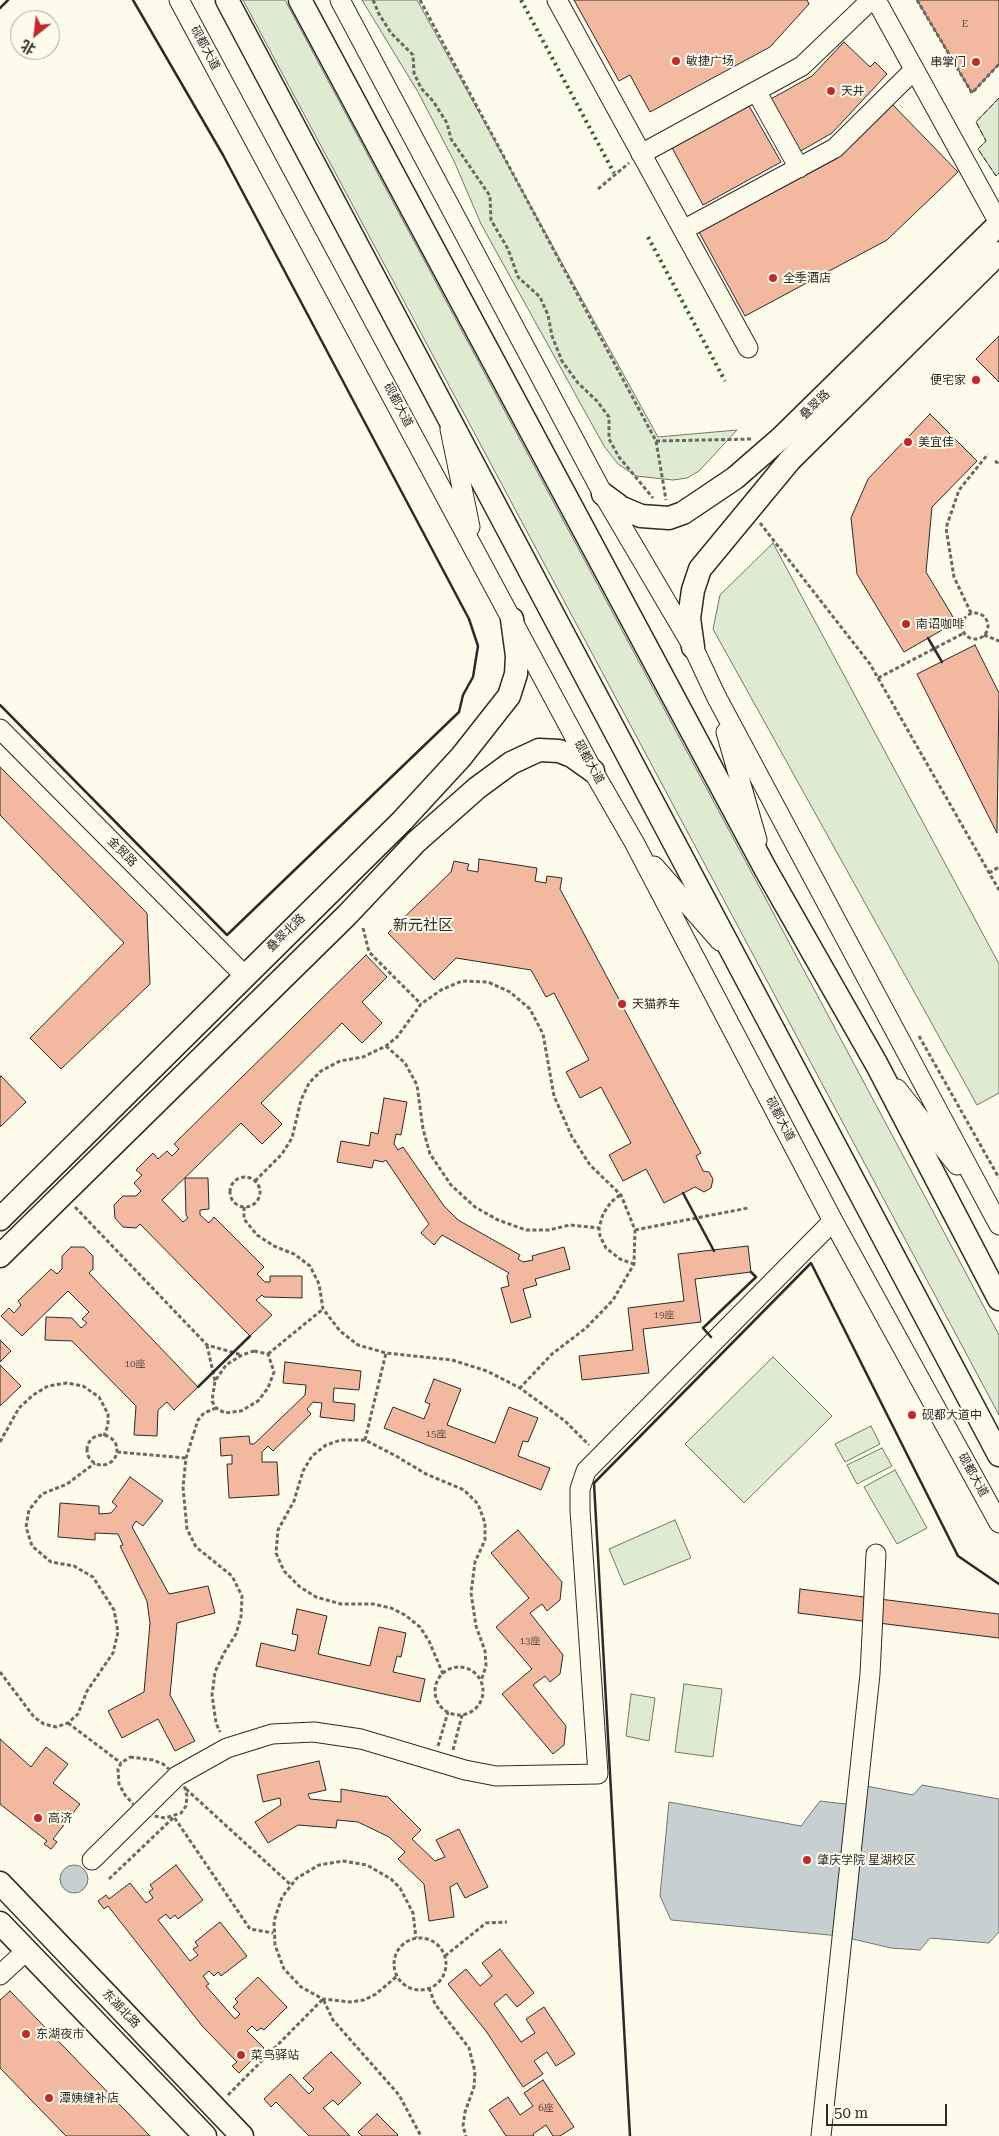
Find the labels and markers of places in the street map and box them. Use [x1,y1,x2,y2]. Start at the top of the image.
place label: 敏捷广场 [686,54,734,68]
marker: 敏捷广场 [670,55,682,67]
place label: 串掌门 [930,55,966,69]
marker: 串掌门 [970,56,982,68]
place label: 天井 [841,84,865,98]
marker: 天井 [825,85,837,97]
place label: 全季酒店 [783,271,831,285]
marker: 全季酒店 [767,272,779,284]
place label: 便宅家 [930,373,966,387]
marker: 便宅家 [970,374,982,386]
place label: 美宜佳 [918,435,954,449]
marker: 美宜佳 [902,436,914,448]
place label: 南诏咖啡 [916,617,964,631]
marker: 南诏咖啡 [900,618,912,630]
place label: 天猫养车 [632,997,680,1011]
marker: 天猫养车 [616,998,628,1010]
place label: 砚都大道中 [922,1408,982,1422]
marker: 砚都大道中 [906,1409,918,1421]
place label: 高济 [48,1811,72,1825]
marker: 高济 [32,1812,44,1824]
place label: 肇庆学院 星湖校区 [817,1853,916,1867]
marker: 肇庆学院 星湖校区 [801,1854,813,1866]
place label: 东湖夜市 [36,2027,84,2041]
marker: 东湖夜市 [20,2028,32,2040]
place label: 菜鸟驿站 [251,2048,299,2062]
marker: 菜鸟驿站 [235,2049,247,2061]
place label: 潭姨缝补店 [59,2091,119,2105]
marker: 潭姨缝补店 [43,2092,55,2104]

